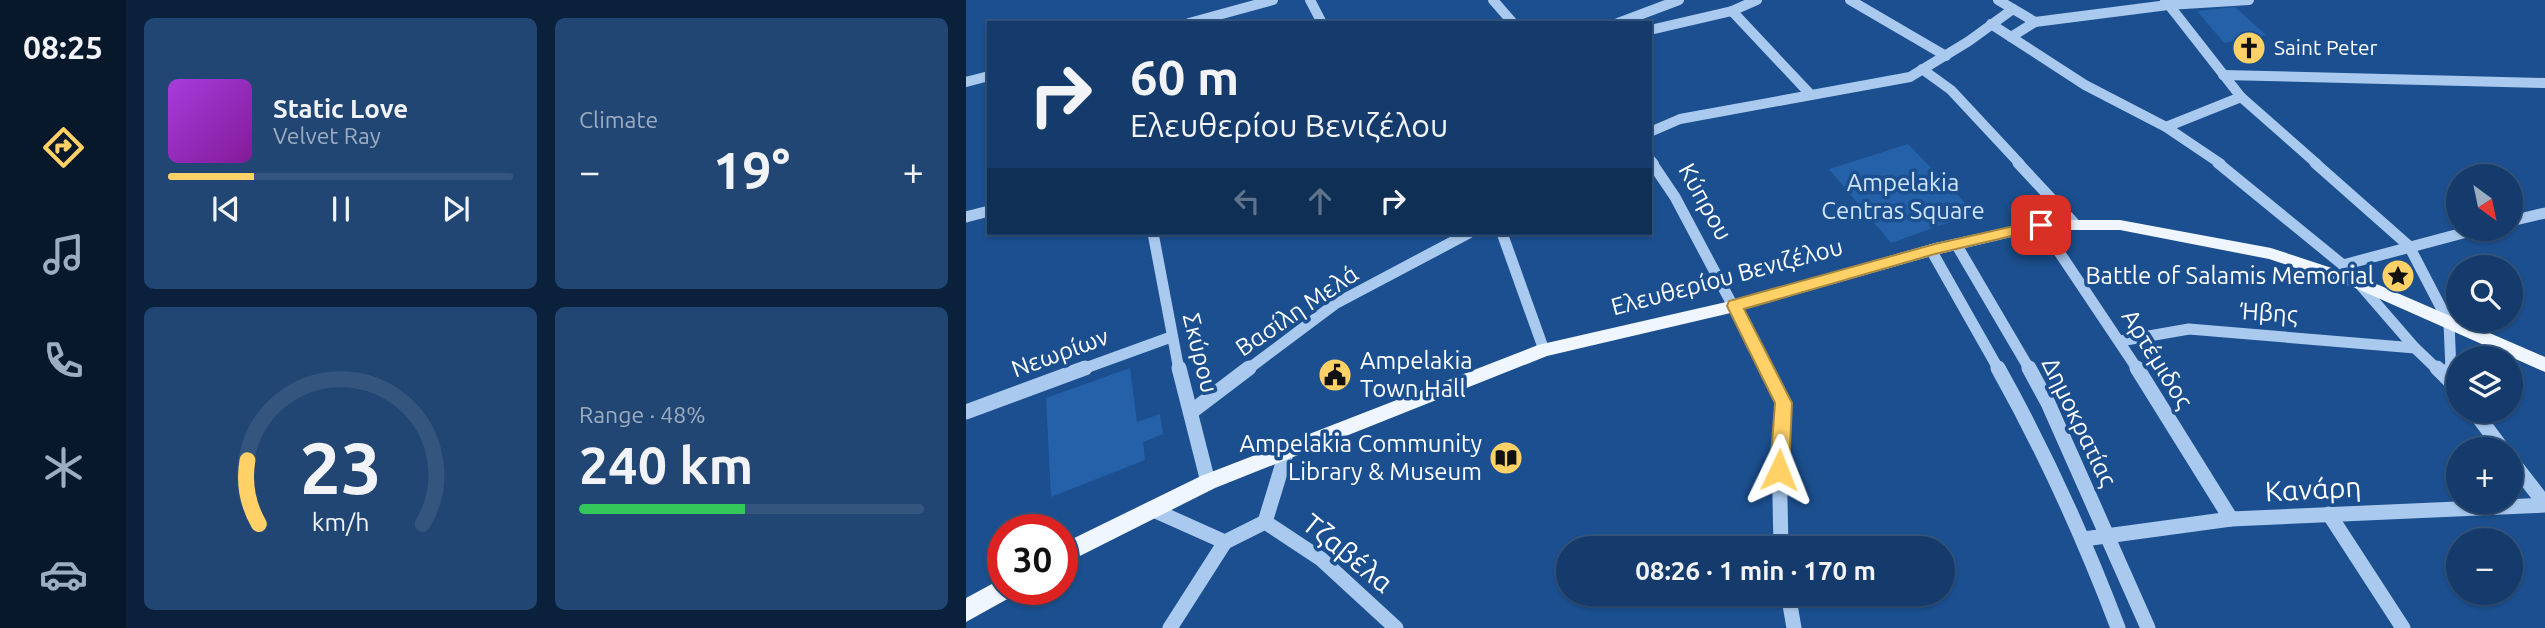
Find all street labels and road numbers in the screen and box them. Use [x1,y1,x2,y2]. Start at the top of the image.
street label: Κύπρου [1673,159,1738,245]
street label: Ελευθερίου Βενιζέλου [1608,233,1846,320]
street label: Βασίλη Μελά [1230,260,1363,361]
street label: Ήβης [2238,297,2299,328]
street label: Αρτέμιδος [2116,304,2198,413]
street label: Σκύρου [1178,310,1223,396]
street label: Νεωρίων [1008,322,1112,383]
street label: Δημοκρατίας [2037,353,2122,491]
street label: Κανάρη [2264,471,2362,507]
street label: Τζαβέλα [1297,507,1400,599]

